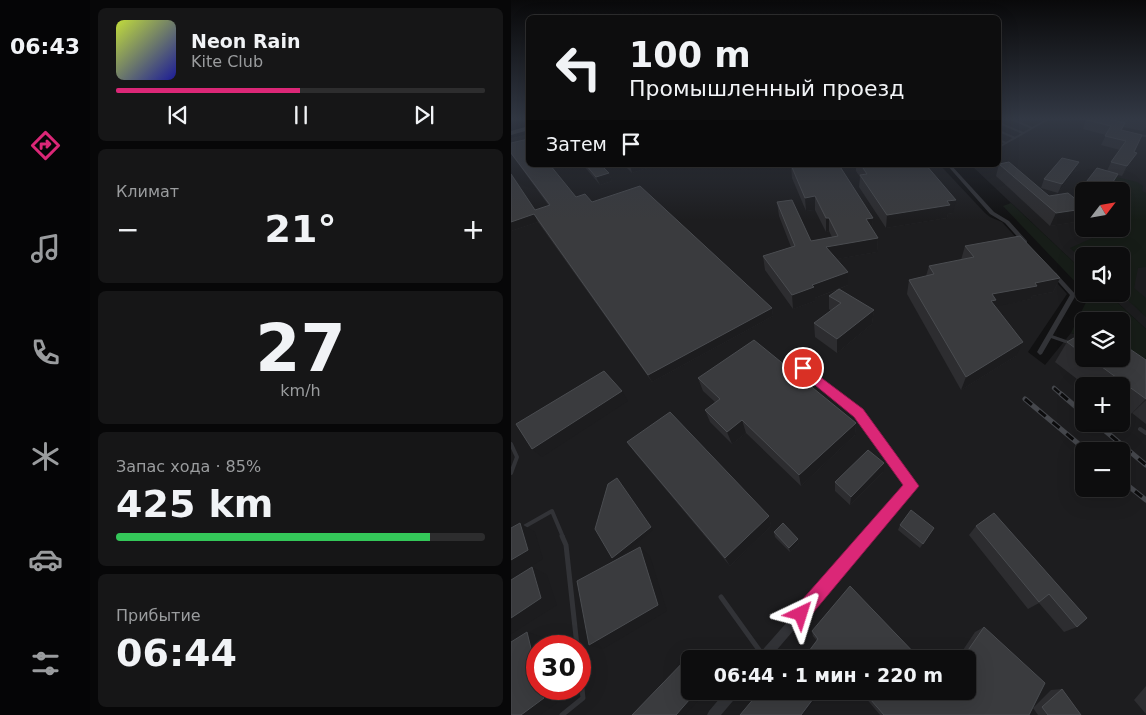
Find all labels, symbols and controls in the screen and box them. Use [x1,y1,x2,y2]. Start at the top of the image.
text: Neon Rain [191,30,300,52]
text: 06:43 [10,34,80,59]
icon: left [546,35,611,100]
text: 100 m [629,35,751,75]
text: Kite Club [191,52,263,71]
text: Промышленный проезд [629,76,904,101]
icon: previous [164,101,192,129]
icon: pause [287,101,315,129]
icon: next [410,101,438,129]
icon: directions [28,128,63,163]
icon: arrive [617,130,645,158]
text: Затем [546,133,607,155]
text: Климат [116,182,179,201]
north arrow [1075,182,1130,238]
map controls [1075,182,1130,497]
text: 21° [265,207,336,251]
text: − [116,213,139,246]
text: + [462,213,485,246]
icon: music [28,231,63,266]
button: sound [1075,247,1130,302]
text: 27 [255,311,346,386]
button: layers [1075,312,1130,367]
icon: phone [28,335,63,370]
pin [782,347,824,389]
icon: arrive [789,354,817,382]
button: + [1075,377,1130,432]
text: km/h [280,381,321,400]
icon: climate [28,439,63,474]
button: − [1075,442,1130,497]
text: Запас хода · 85% [116,457,261,476]
text: 425 km [116,482,273,526]
icon: car [28,542,63,577]
position arrow [774,587,826,639]
text: Прибытие [116,606,201,625]
text: 06:44 [116,631,237,675]
speed limit sign: 30 [526,635,591,700]
icon: filters [28,646,63,681]
text: 06:44 · 1 мин · 220 m [714,664,943,686]

